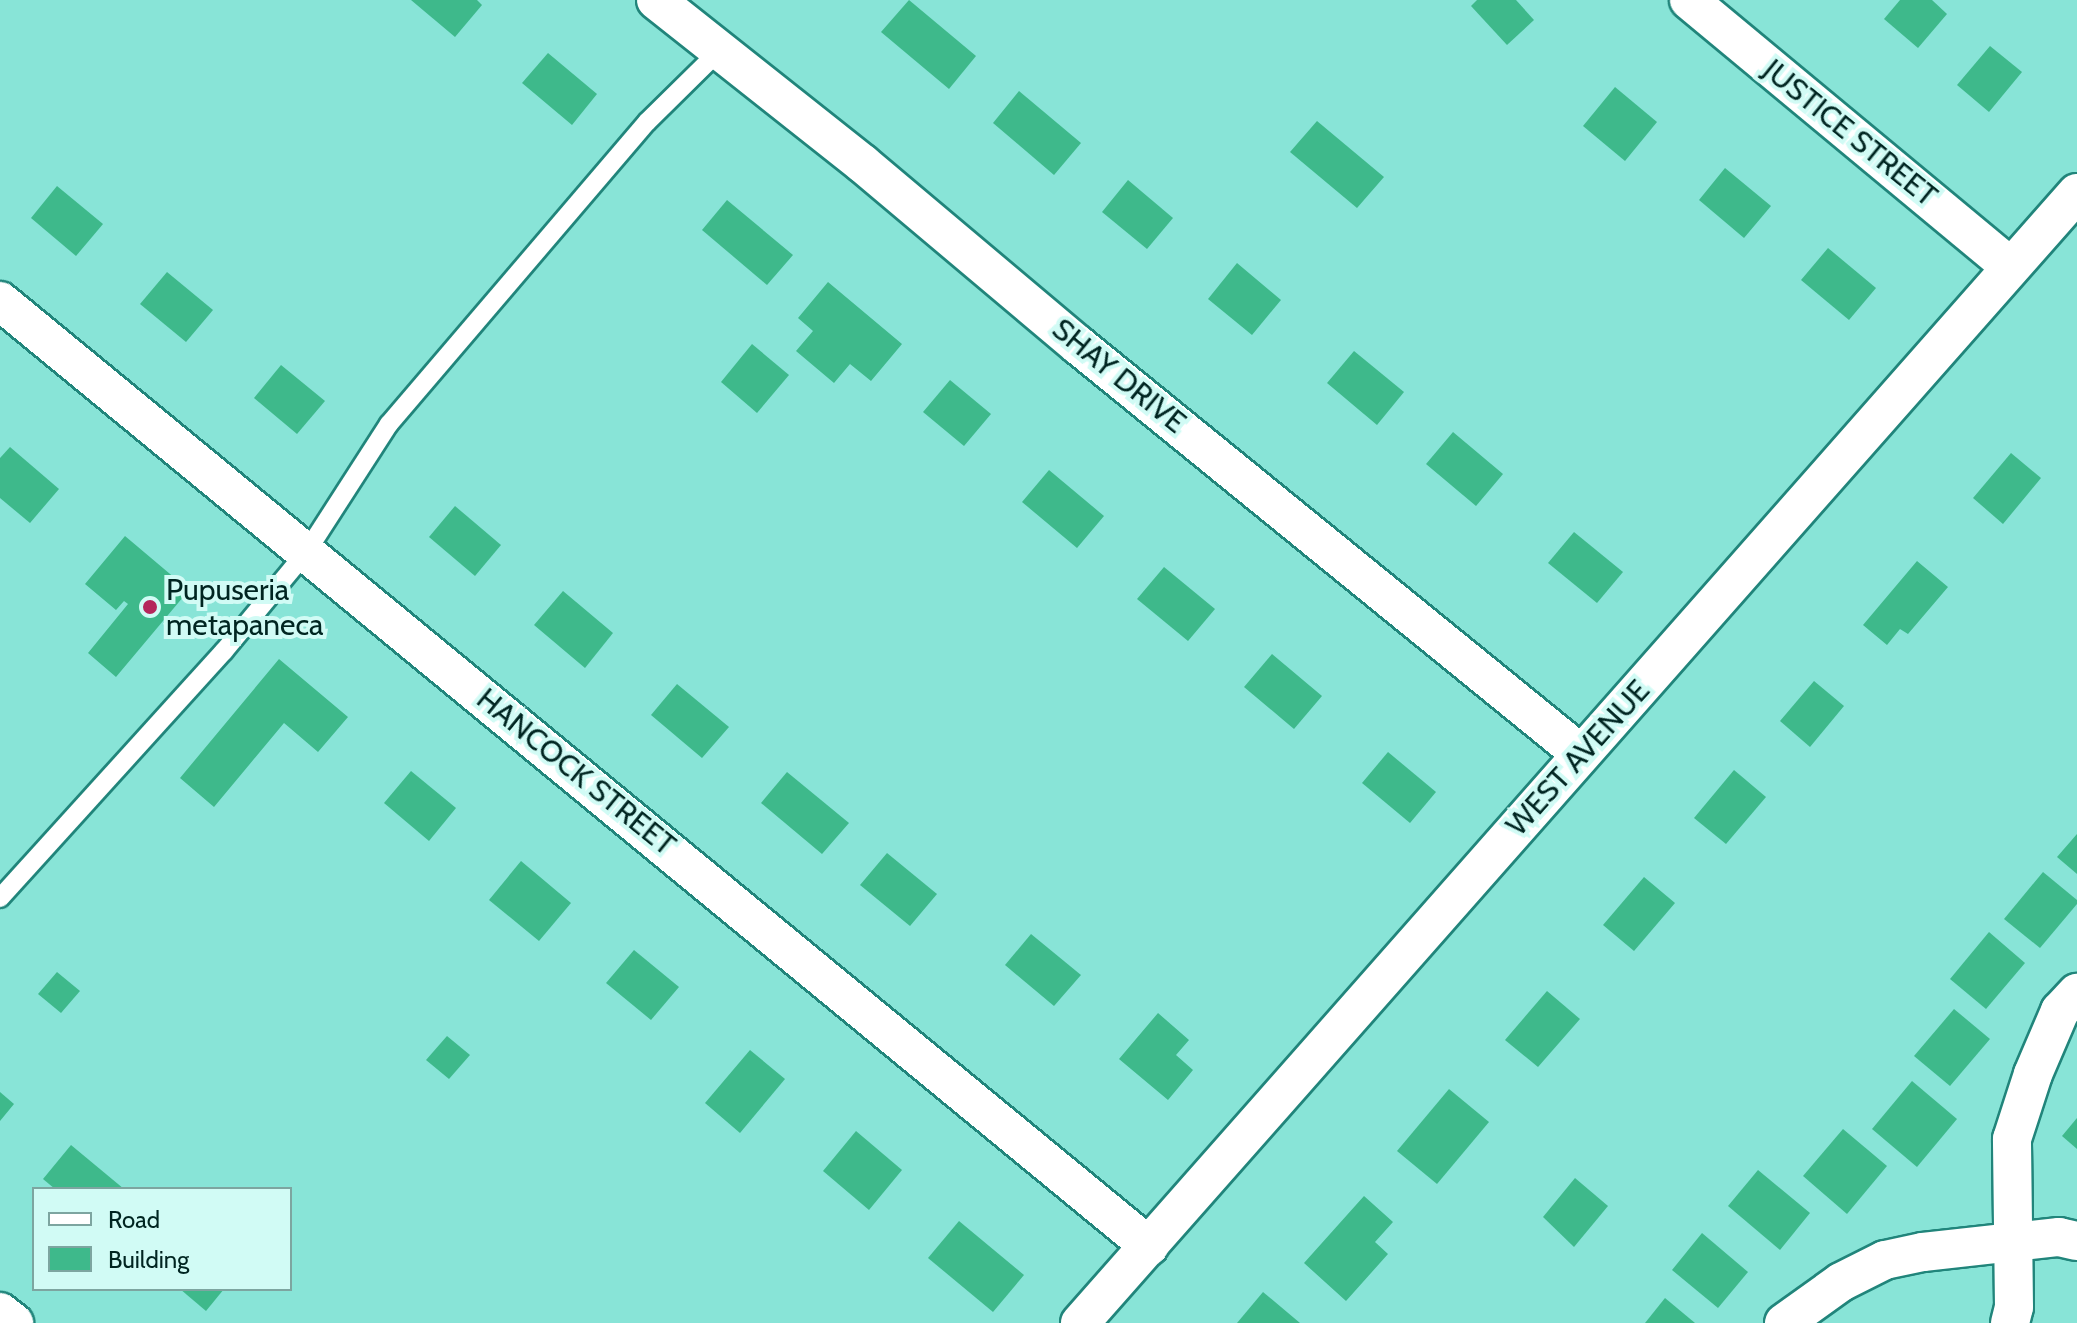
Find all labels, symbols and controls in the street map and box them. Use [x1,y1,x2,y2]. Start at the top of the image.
street label: JUSTICE STREET [1756,52,1944,214]
street label: SHAY DRIVE [1045,311,1193,441]
place label: Pupuseria metapaneca [166,572,323,642]
marker: Pupuseria metapaneca [141,598,159,616]
street label: WEST AVENUE [1499,673,1657,843]
street label: HANCOCK STREET [469,681,683,863]
legend [32,1187,292,1291]
text: Road [108,1205,160,1234]
text: Building [108,1245,189,1274]

